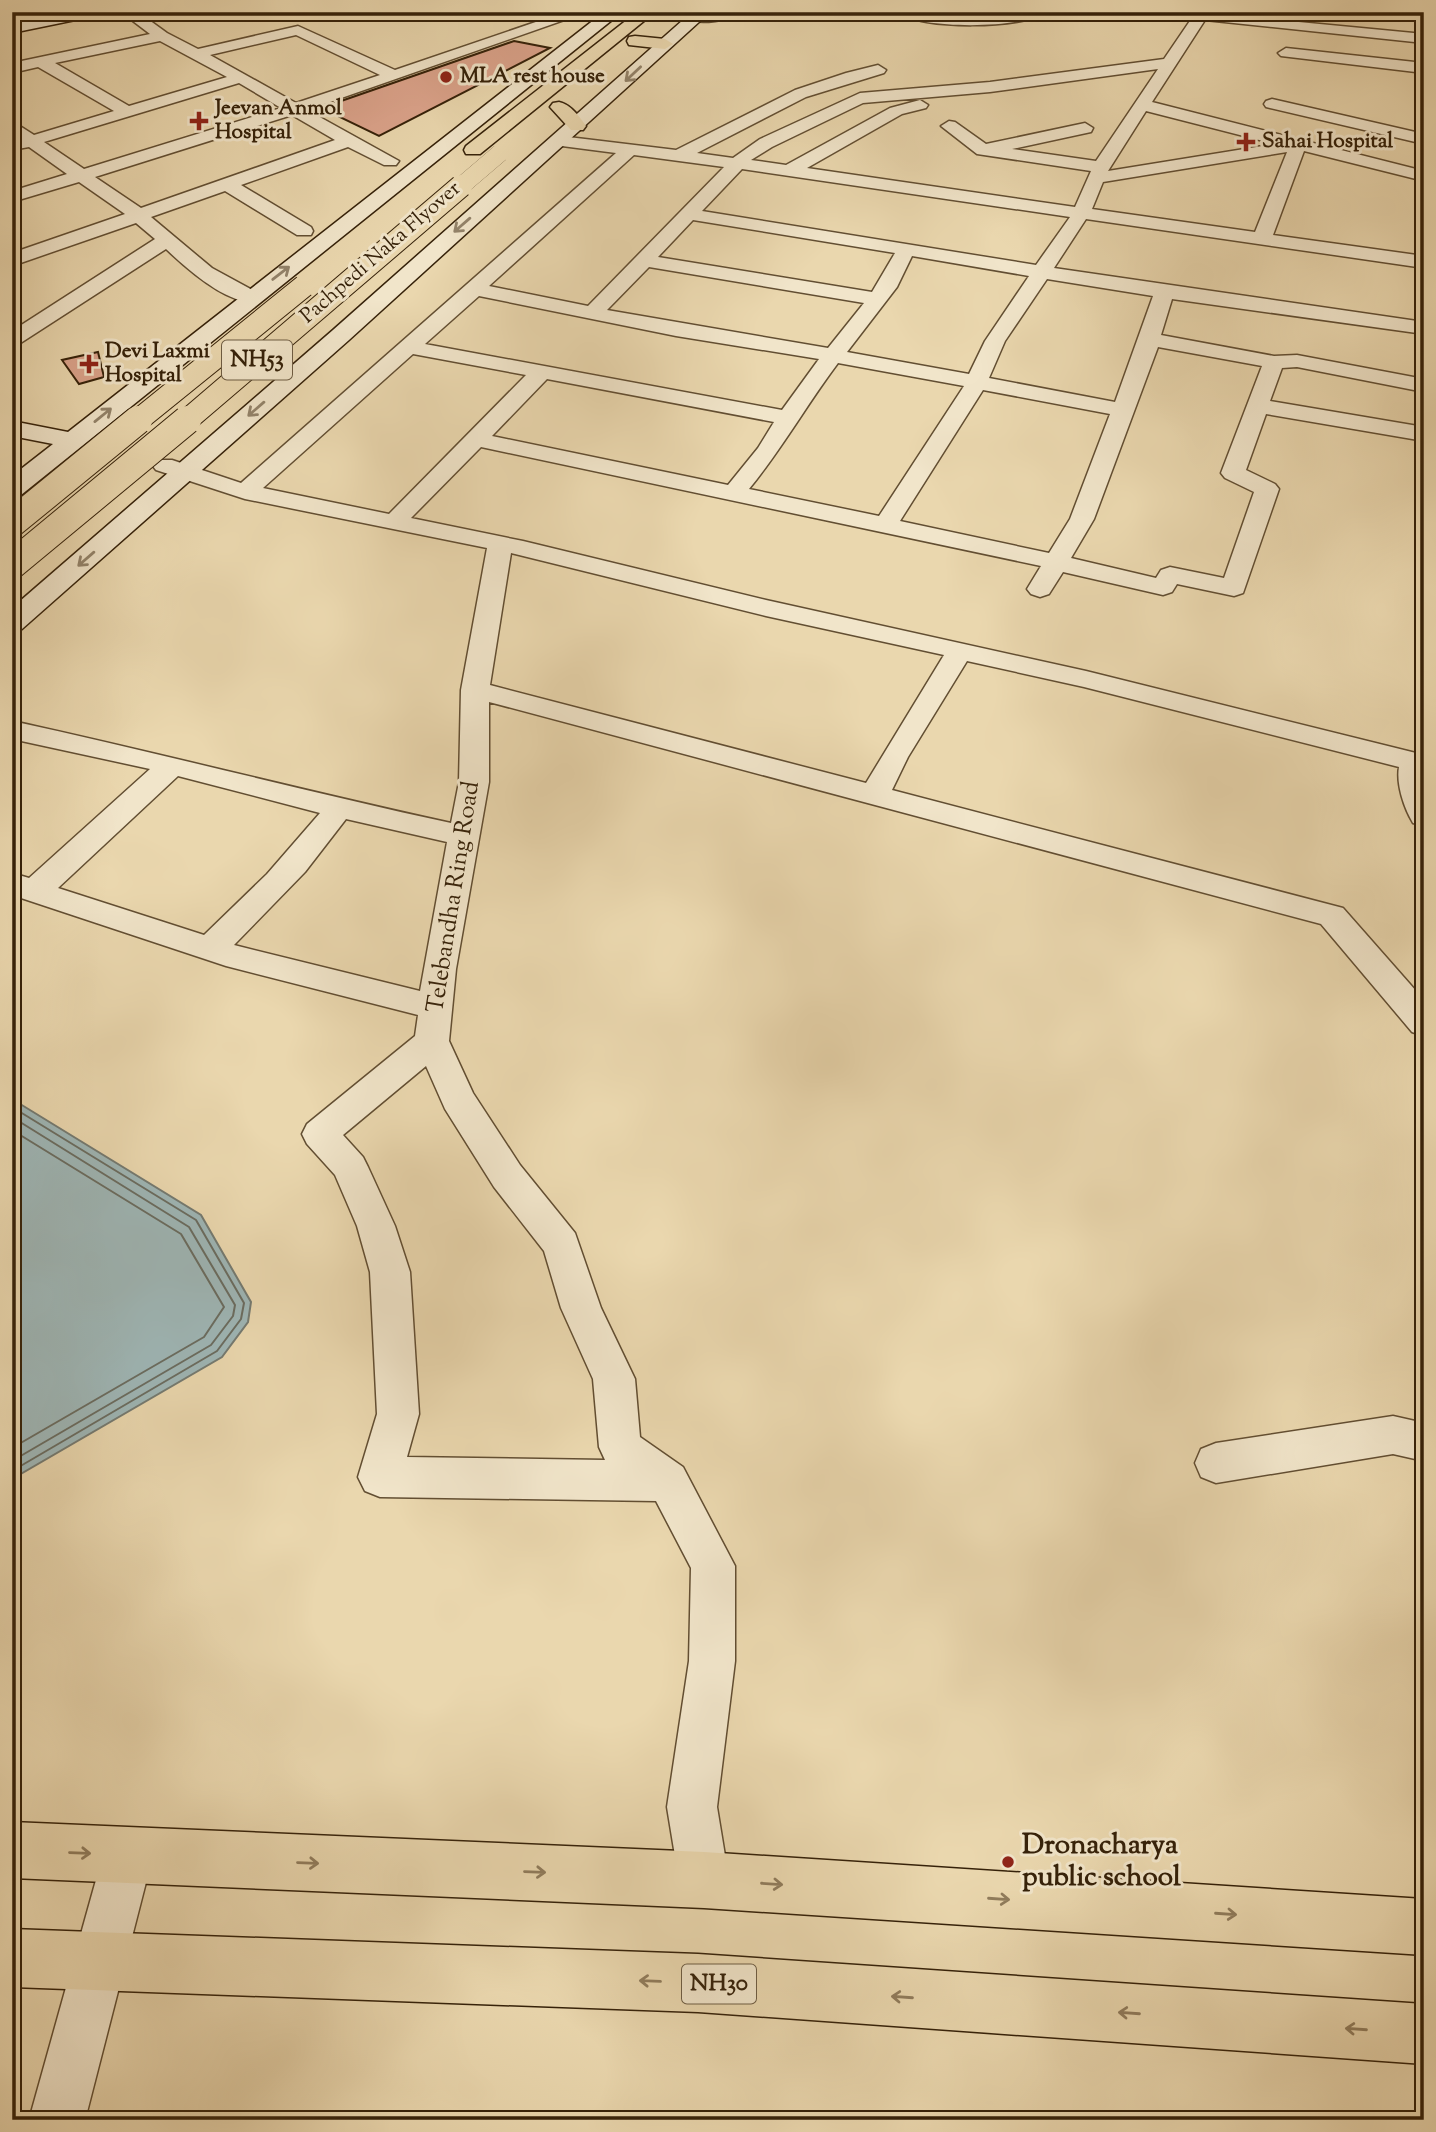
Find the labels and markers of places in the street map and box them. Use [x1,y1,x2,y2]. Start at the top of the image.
place label: MLA rest house [460,62,605,92]
marker: MLA rest house [438,69,454,85]
place label: Jeevan Anmol Hospital [213,94,342,148]
marker: Jeevan Anmol Hospital [189,111,209,131]
place label: Sahai Hospital [1262,127,1393,157]
marker: Sahai Hospital [1236,132,1256,152]
place label: Devi Laxmi Hospital [105,337,210,391]
marker: Devi Laxmi Hospital [79,354,99,374]
place label: Dronacharya public school [1022,1826,1181,1898]
marker: Dronacharya public school [1000,1854,1016,1870]

